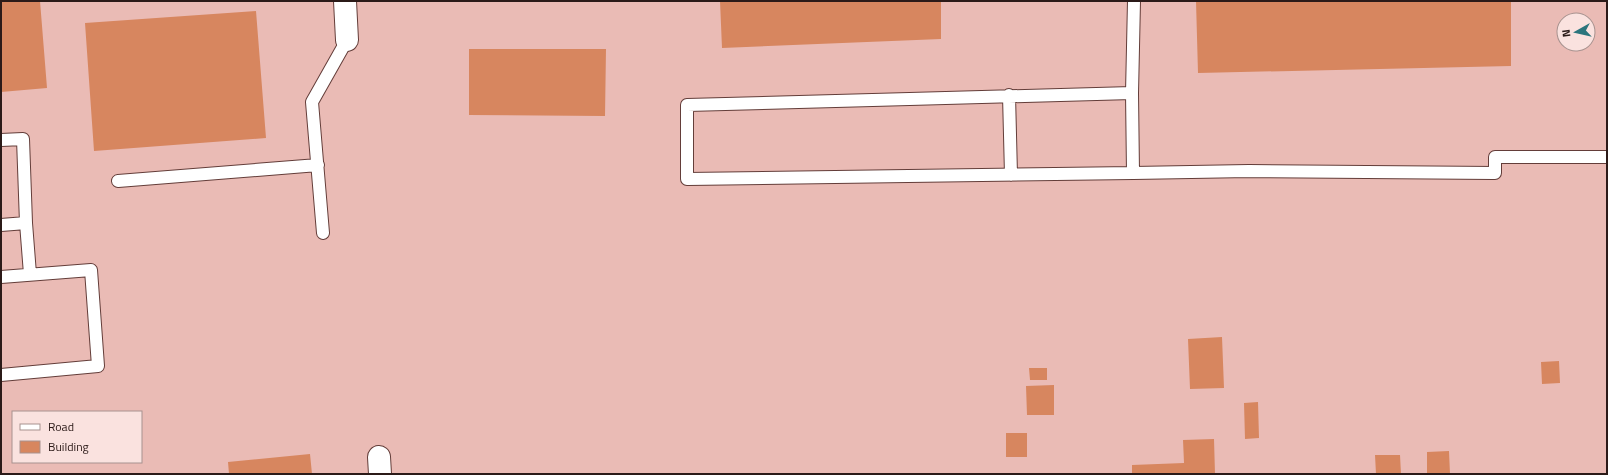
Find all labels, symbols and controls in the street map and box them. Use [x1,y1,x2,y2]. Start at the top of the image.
north arrow [1556,12,1596,52]
text: N [1558,29,1575,38]
legend [12,411,142,463]
text: Road [48,417,74,436]
text: Building [48,437,89,456]

